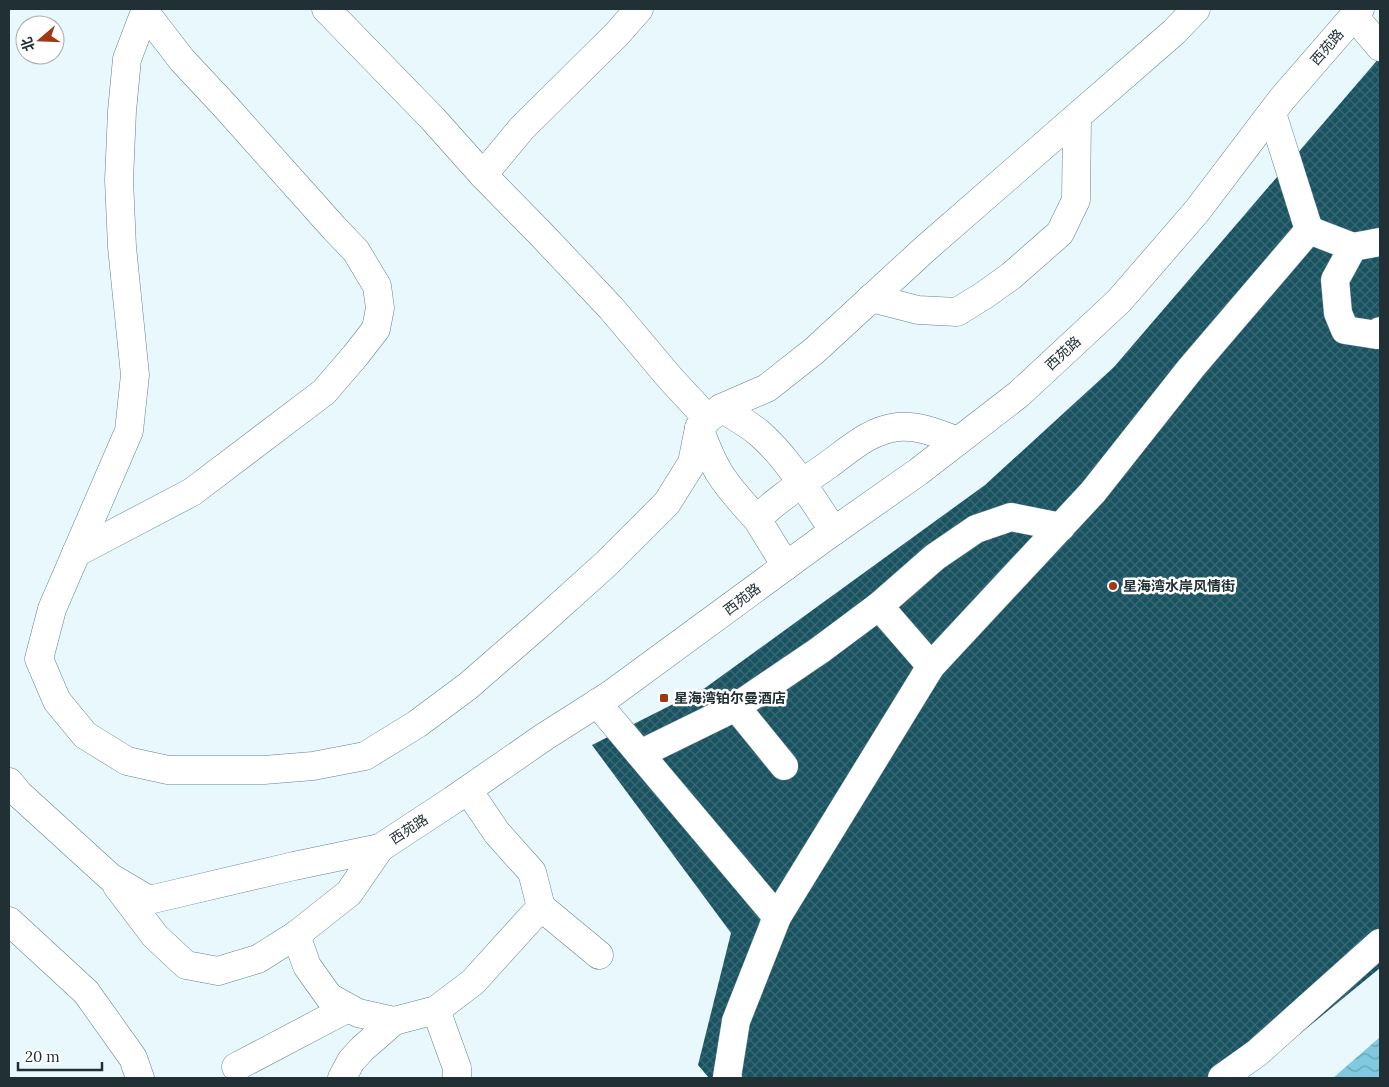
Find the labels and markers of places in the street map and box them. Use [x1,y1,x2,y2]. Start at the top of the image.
place label: 星海湾水岸风情街 [1123,577,1235,595]
marker: 星海湾水岸风情街 [1107,580,1119,592]
place label: 星海湾铂尔曼酒店 [674,689,786,707]
marker: 星海湾铂尔曼酒店 [658,692,670,704]

